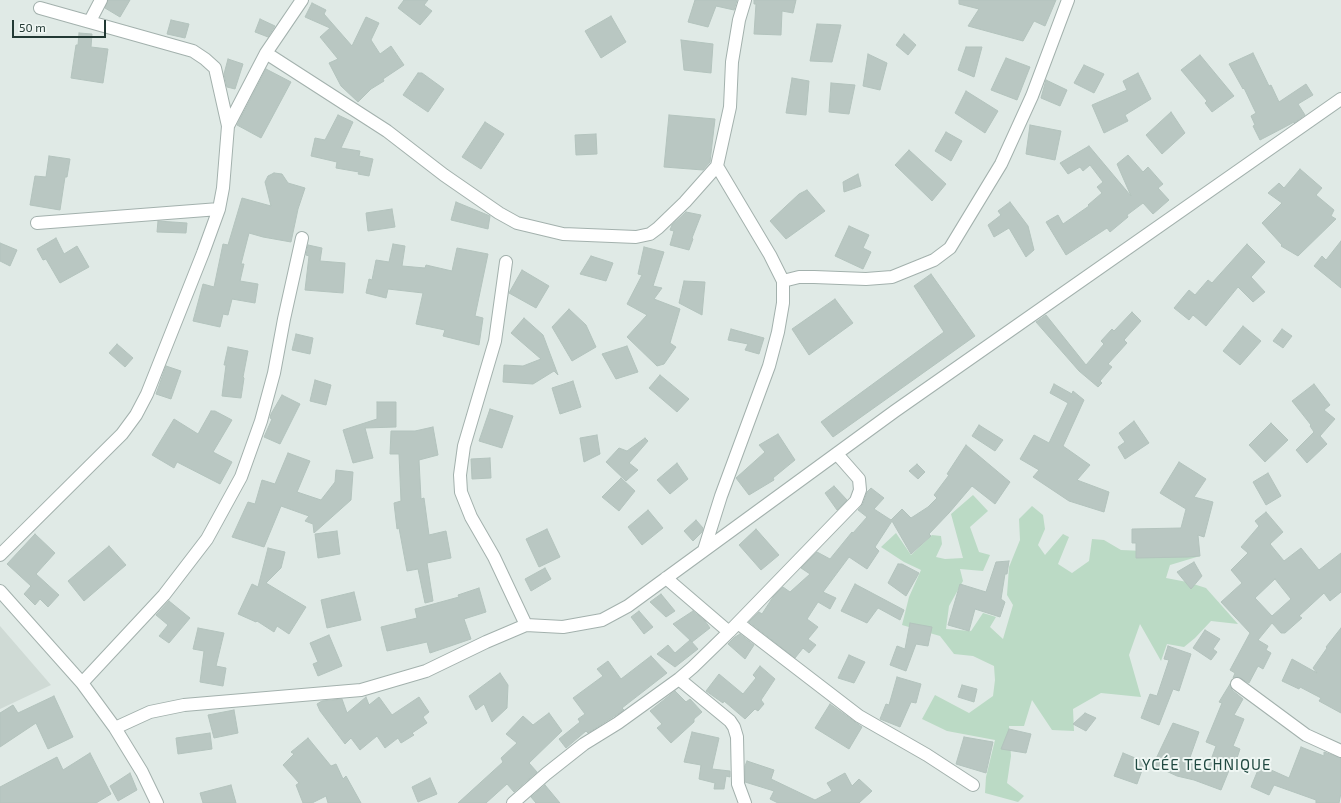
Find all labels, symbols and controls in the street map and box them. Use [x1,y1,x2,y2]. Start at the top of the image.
scale bar [14,12,108,38]
text: 50 m [19,20,46,34]
district label: LYCÉE TECHNIQUE [1135,756,1271,774]

